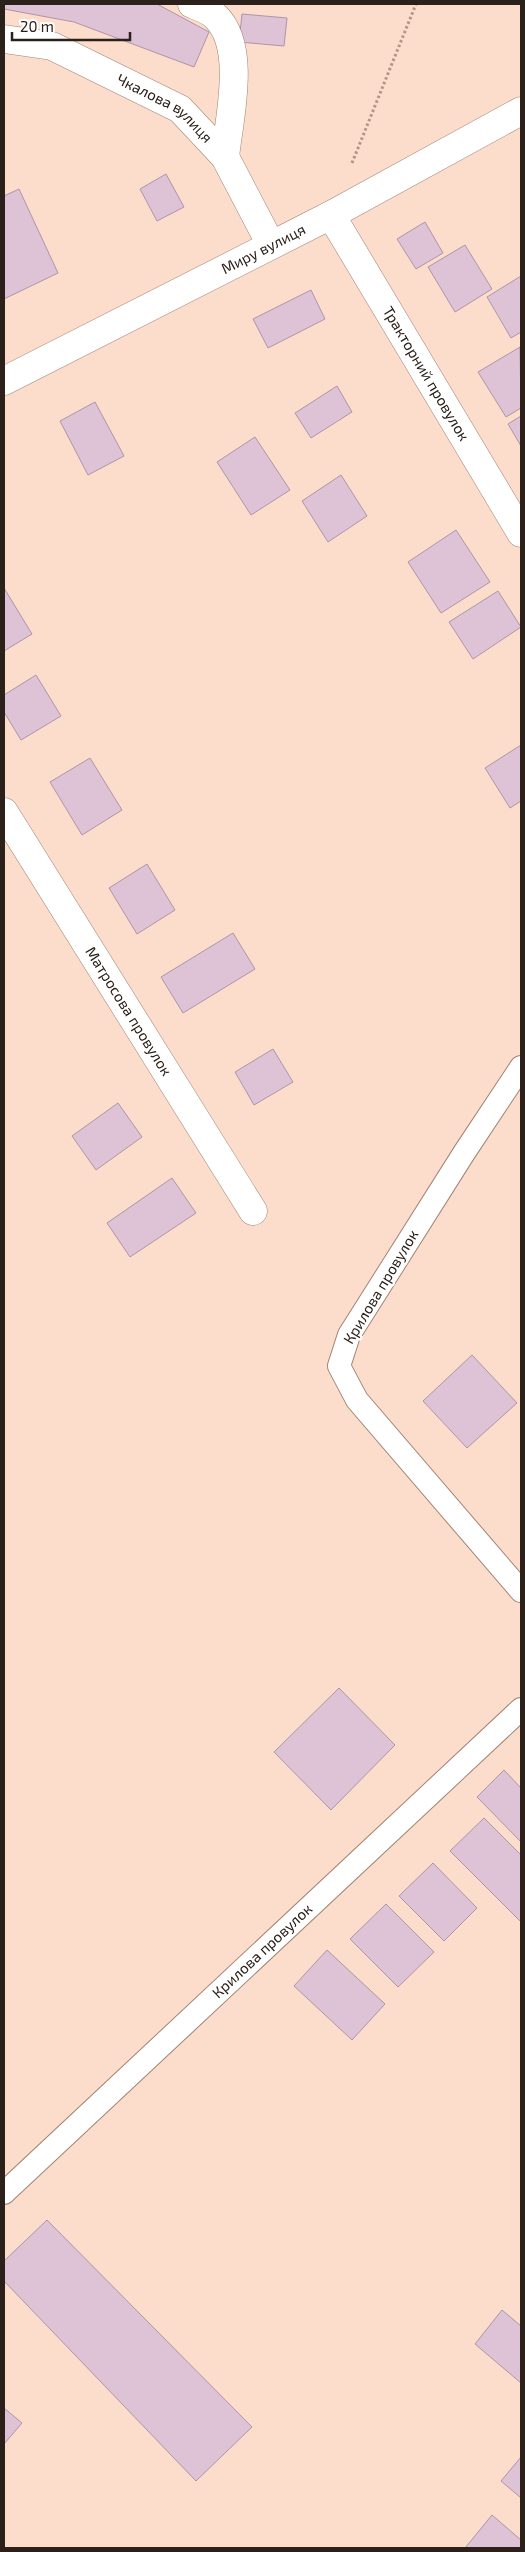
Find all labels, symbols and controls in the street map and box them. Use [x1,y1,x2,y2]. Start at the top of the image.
scale bar [12,10,130,42]
text: 20 m [20,17,54,35]
street label: Чкалова вулиця [114,69,217,146]
street label: Миру вулиця [218,220,308,277]
street label: Тракторний провулок [380,303,474,444]
street label: Матросова провулок [82,943,176,1079]
street label: Крилова провулок [339,1226,422,1347]
street label: Крилова провулок [208,1899,315,2001]

